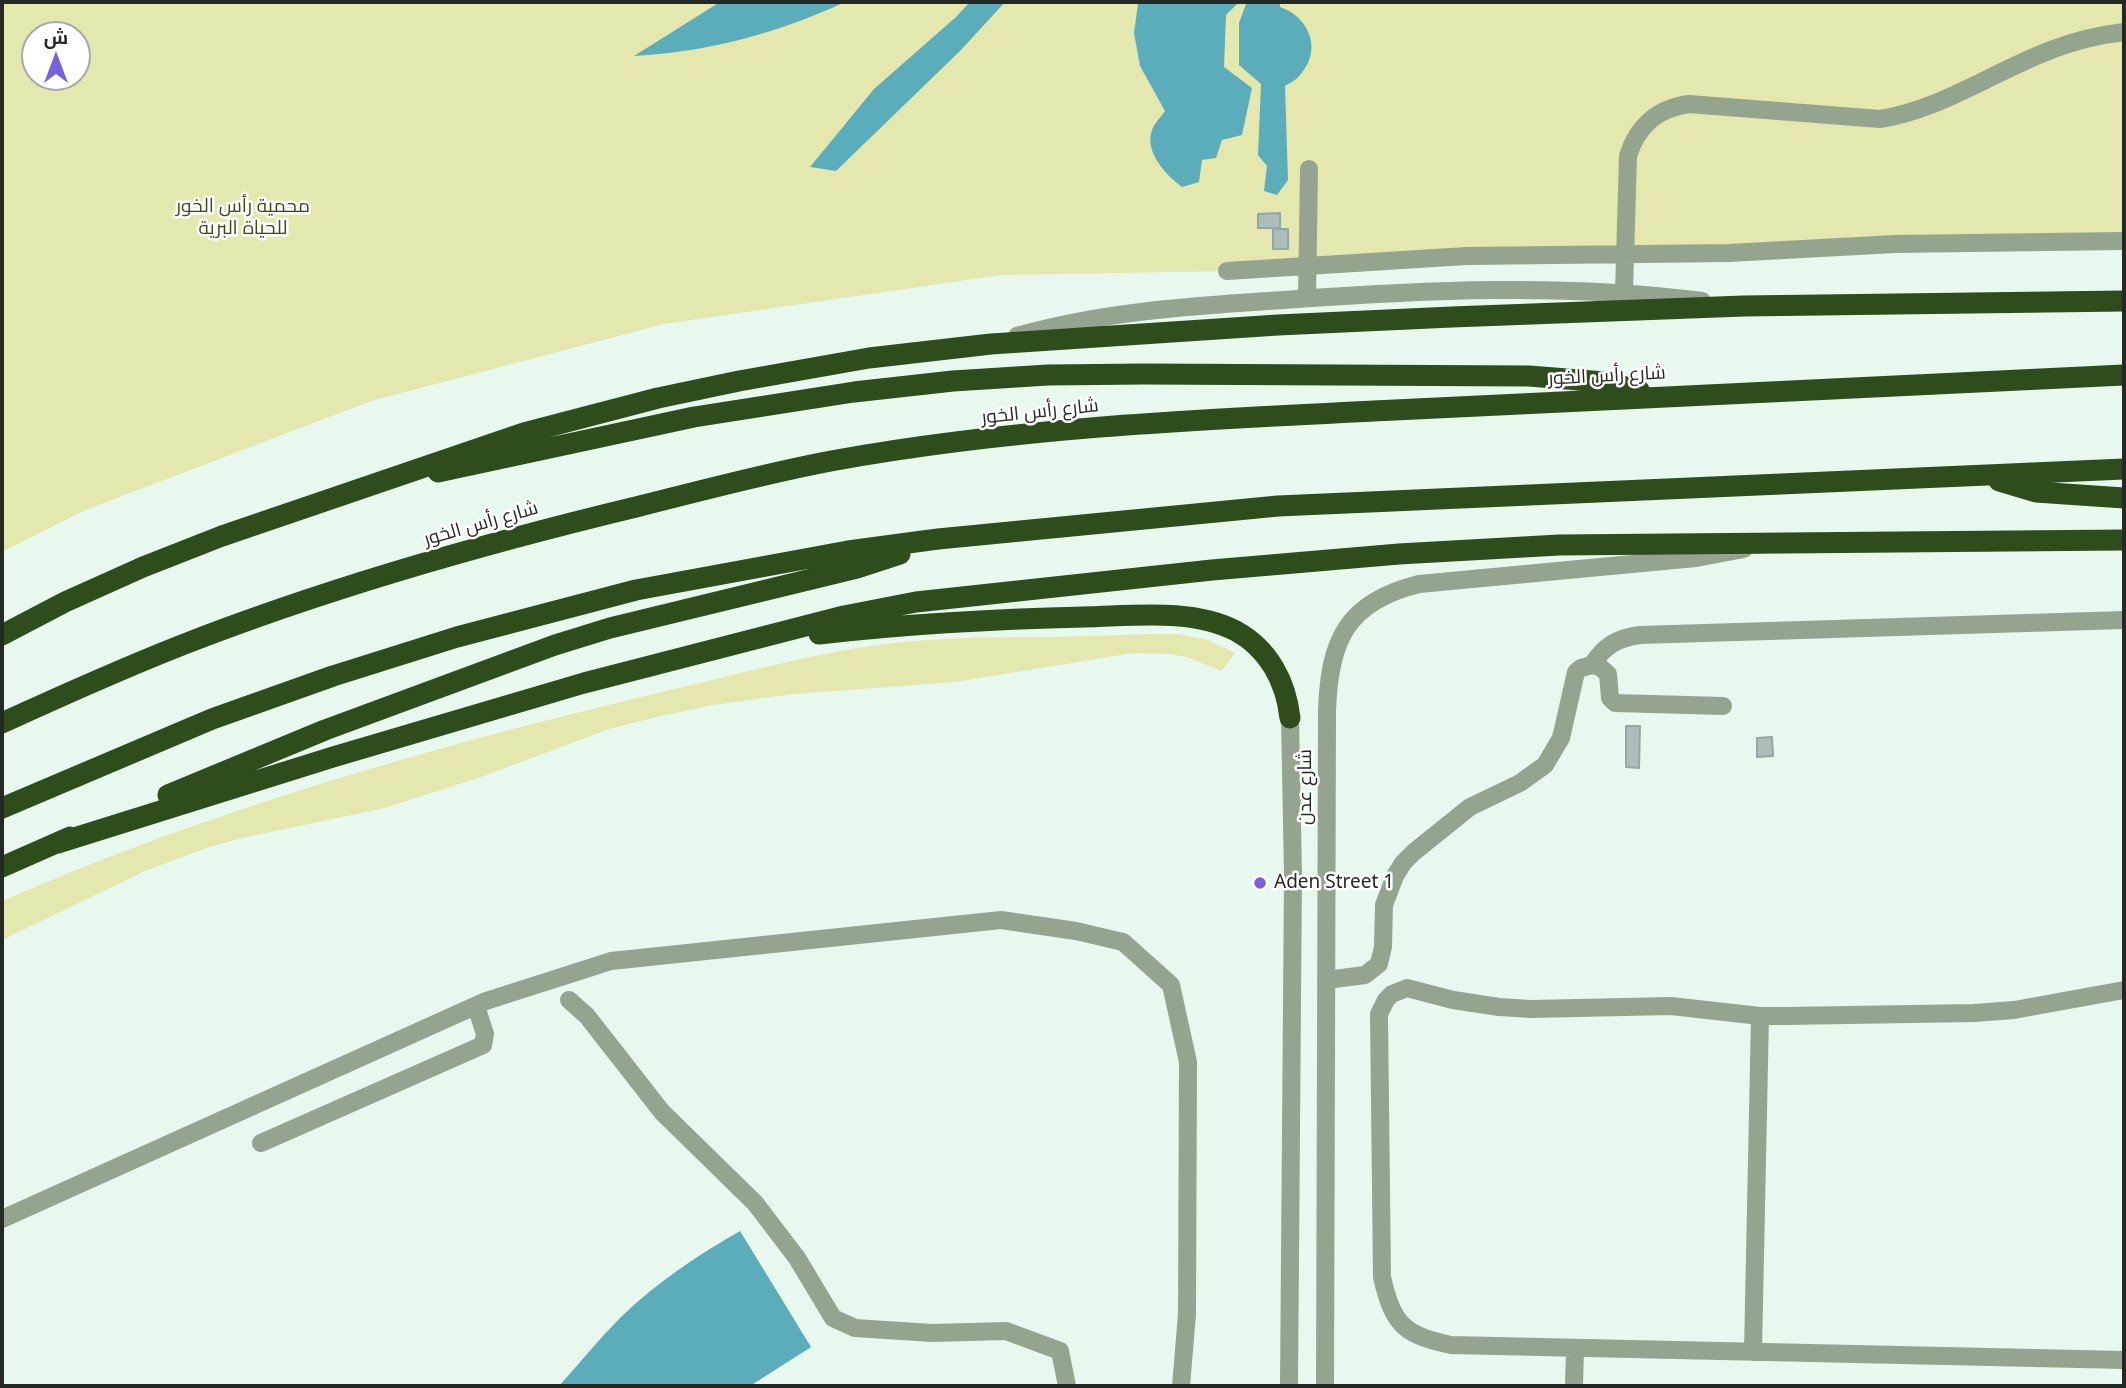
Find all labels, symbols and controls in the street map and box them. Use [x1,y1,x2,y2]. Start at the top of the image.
north arrow [21,21,91,91]
text: ش [44,24,68,50]
park label: محمية رأس الخور للحياة البرية [176,196,310,240]
street label: شارع رأس الخور [1548,362,1666,390]
street label: شارع رأس الخور [980,395,1100,429]
street label: شارع رأس الخور [421,497,541,551]
street label: شارع عدن [1295,749,1317,825]
place label: Aden Street 1 [1274,872,1394,894]
marker: Aden Street 1 [1252,875,1268,891]

